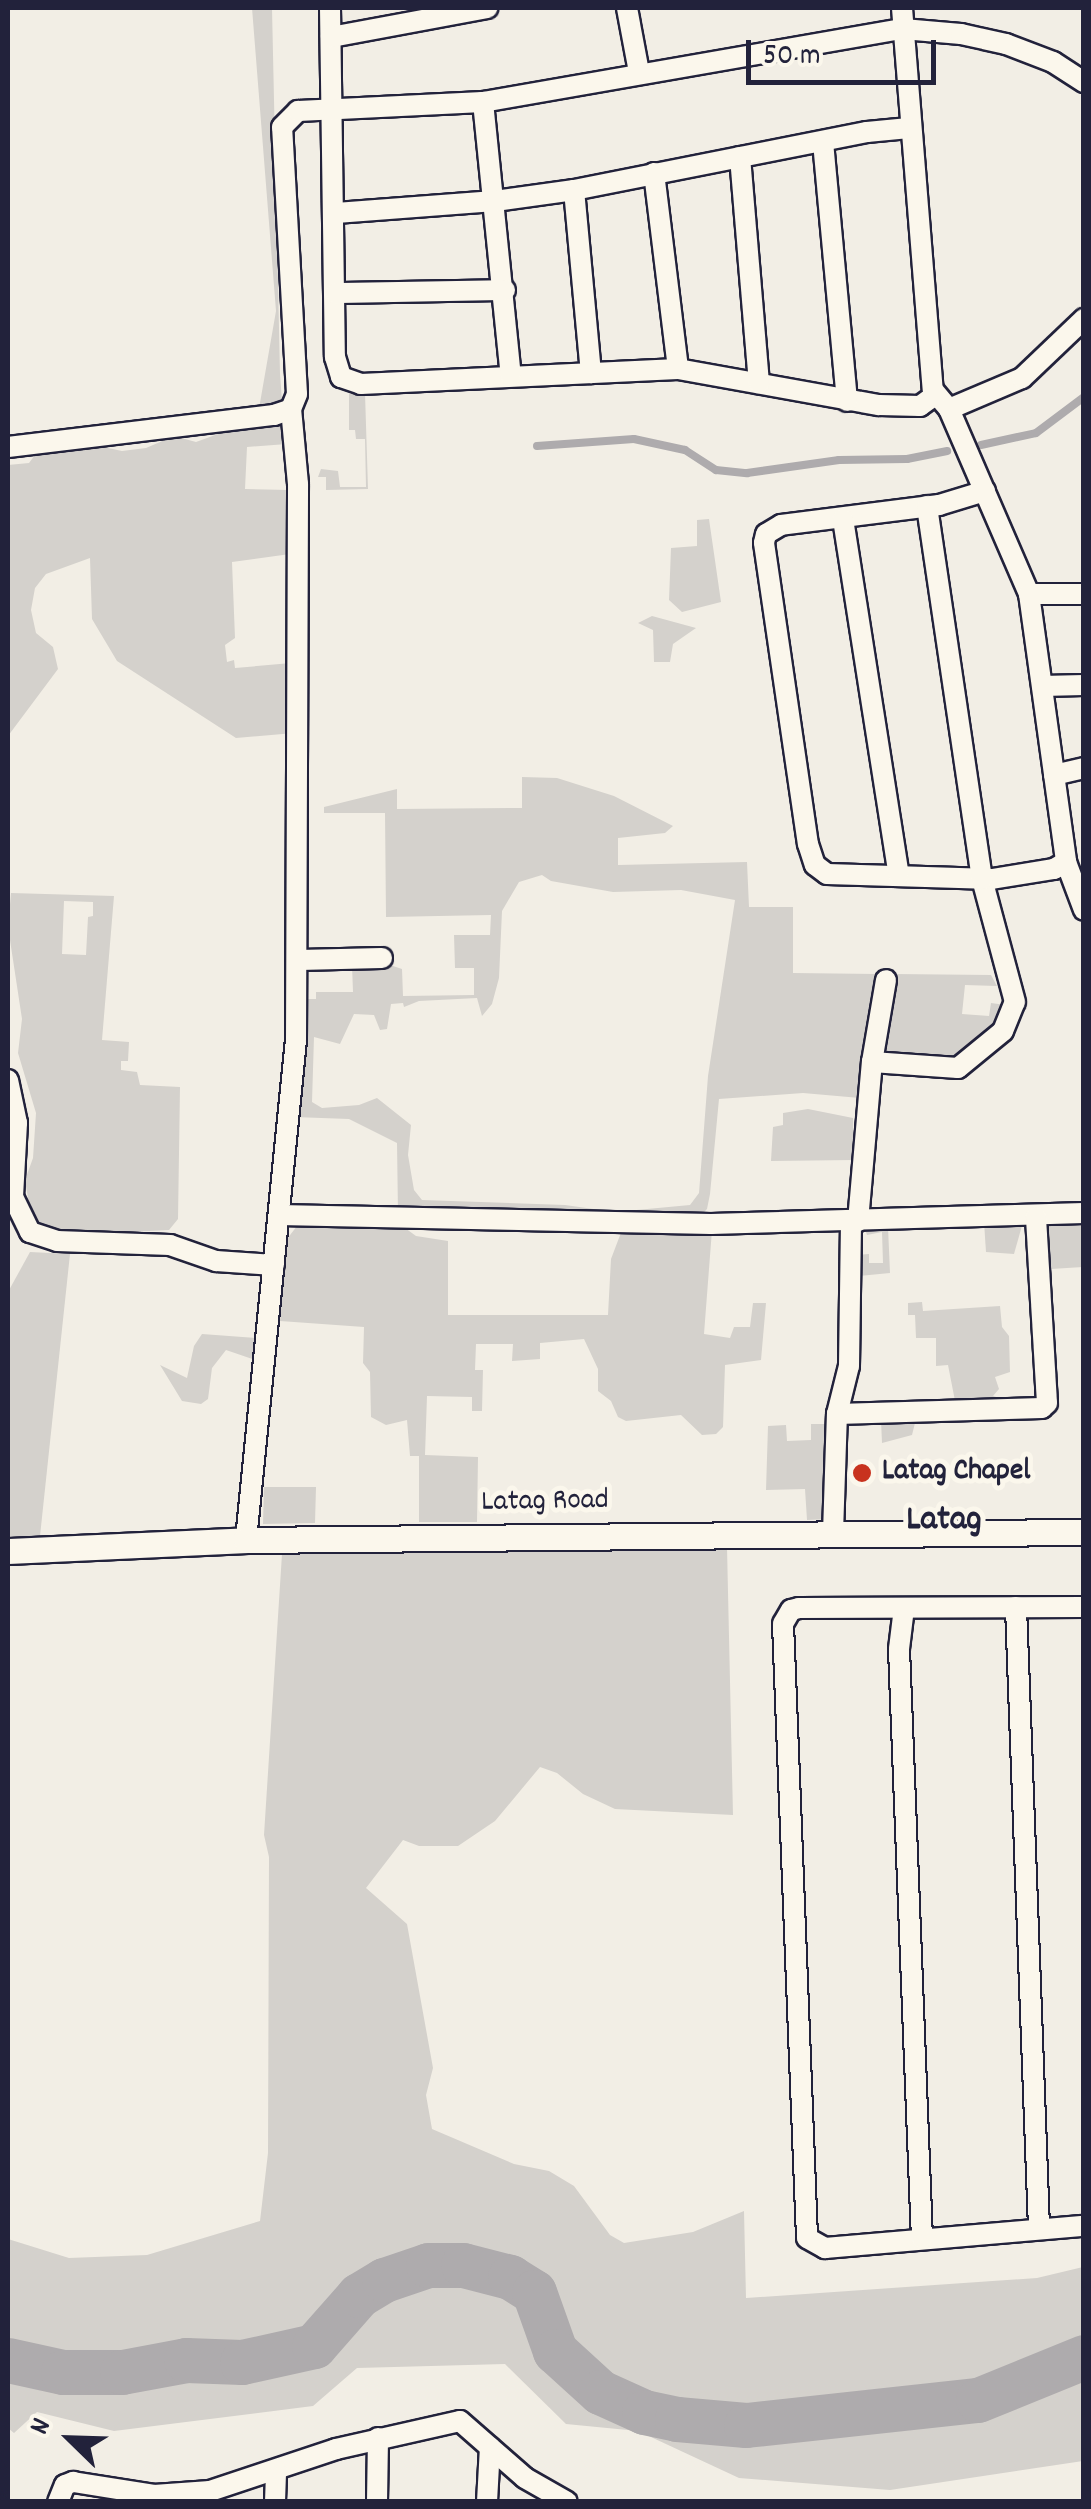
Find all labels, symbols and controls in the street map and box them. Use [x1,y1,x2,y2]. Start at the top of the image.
scale bar [751,20,941,82]
text: 50 m [763,36,821,79]
place label: Latag Chapel [882,1455,1030,1491]
marker: Latag Chapel [851,1462,873,1484]
street label: Latag Road [481,1484,609,1522]
district label: Latag [906,1500,982,1542]
north arrow [20,2389,120,2489]
text: N [21,2413,63,2441]

